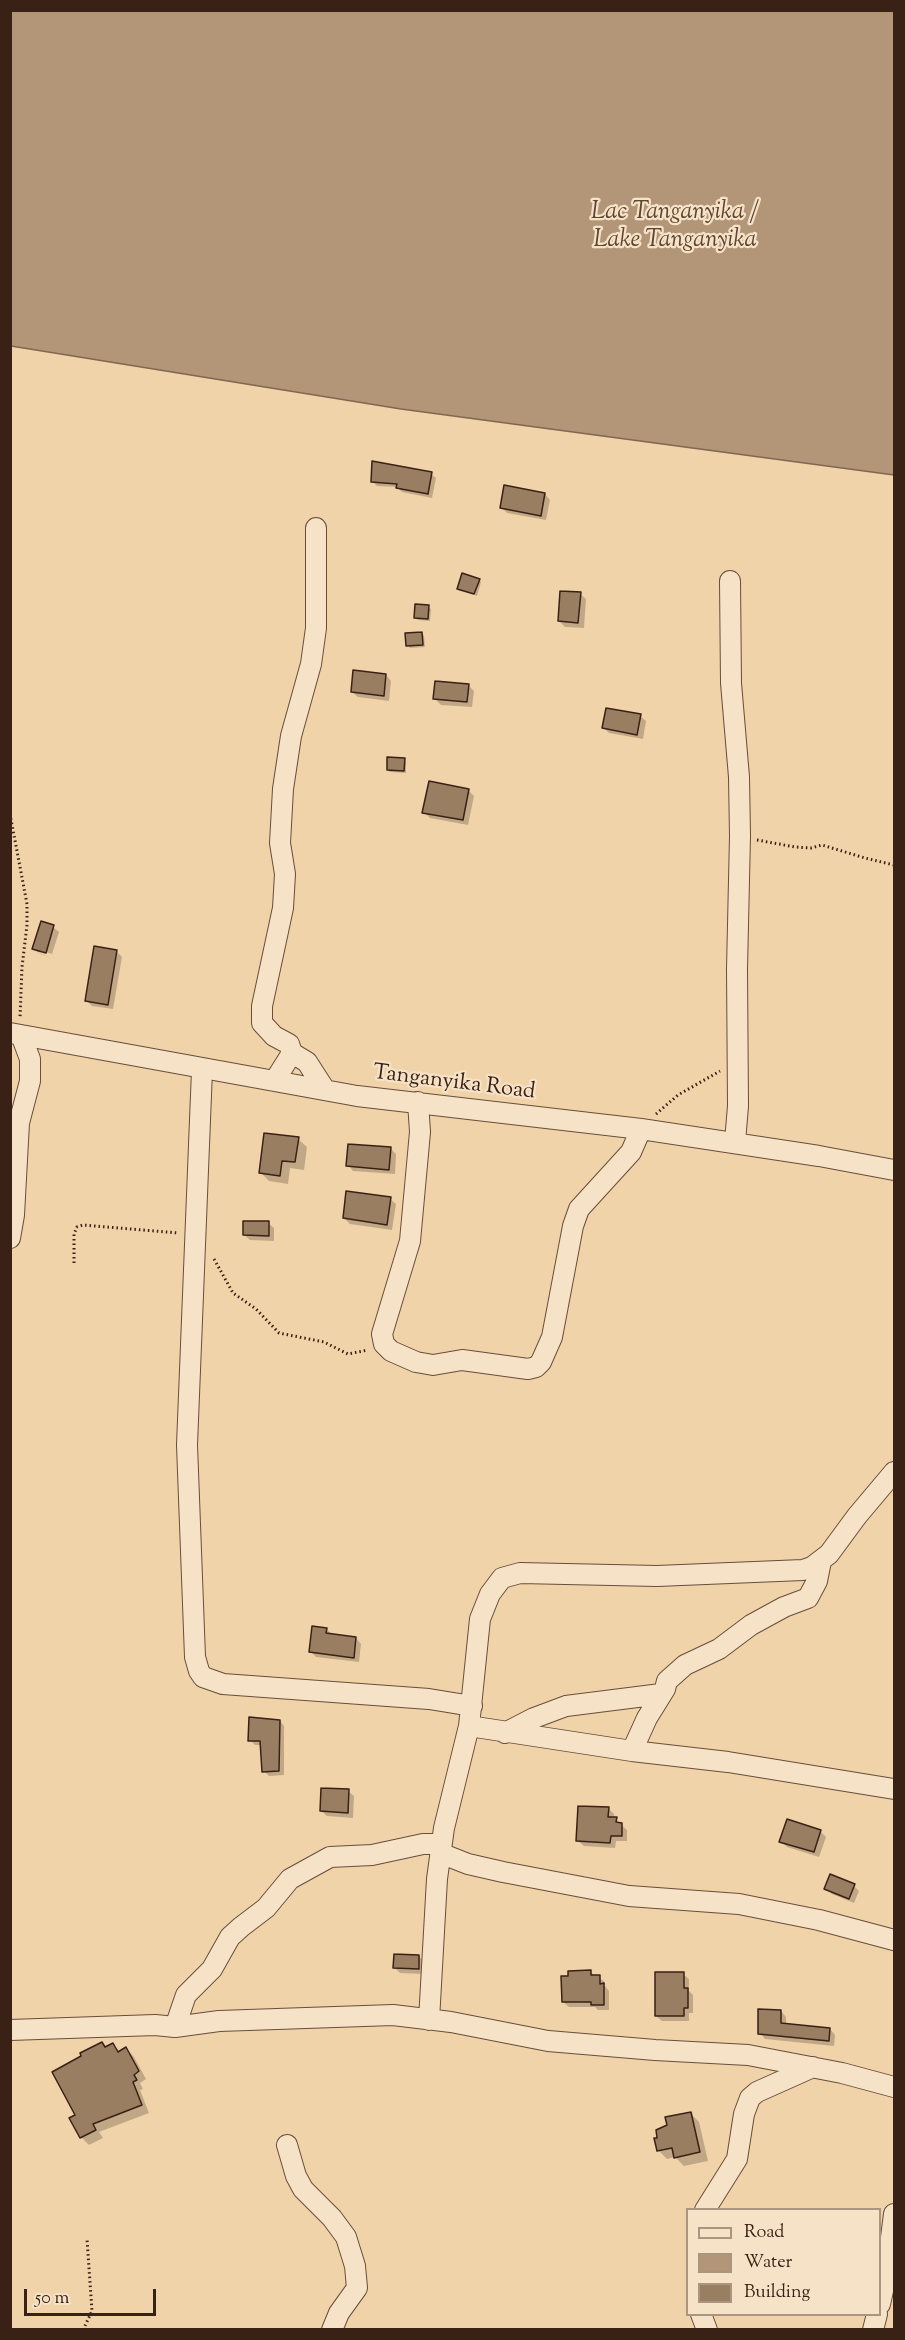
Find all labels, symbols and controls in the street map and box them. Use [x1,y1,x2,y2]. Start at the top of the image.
water label: Lac Tanganyika / Lake Tanganyika [591,200,759,256]
street label: Tanganyika Road [371,1061,537,1107]
legend [686,2208,881,2316]
text: Road [744,2220,784,2246]
text: Water [744,2250,792,2276]
scale bar [27,2277,159,2315]
text: Building [744,2280,810,2306]
text: 50 m [35,2286,69,2312]

